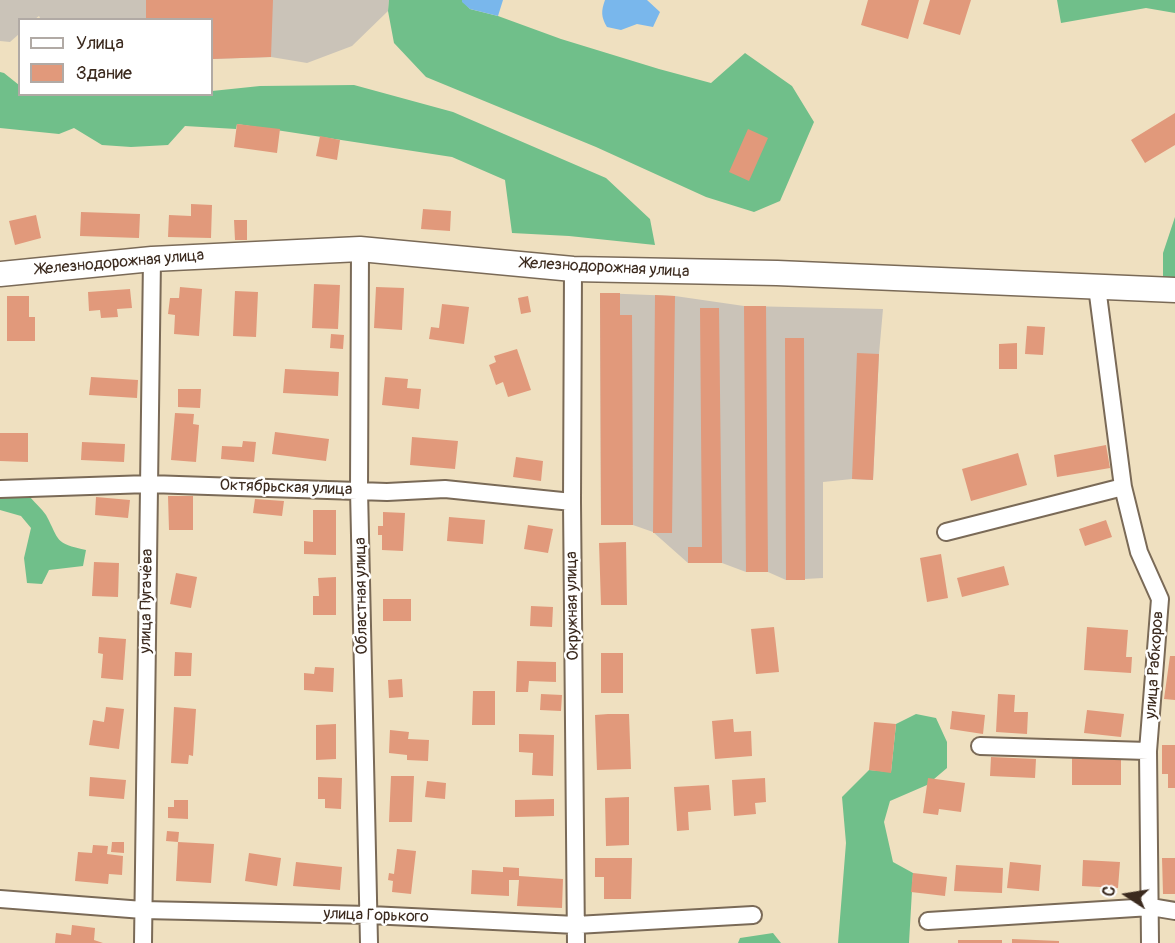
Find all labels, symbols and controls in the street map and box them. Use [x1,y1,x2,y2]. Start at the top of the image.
legend [18,18,213,96]
text: Улица [76,32,124,55]
text: Здание [76,62,132,85]
street label: Железнодорожная улица [35,246,205,280]
street label: Железнодорожная улица [520,254,690,282]
street label: Октябрьская улица [219,476,353,500]
street label: Областная улица [351,537,373,655]
street label: улица Пугачёва [136,549,158,653]
street label: Окружная улица [562,551,584,661]
street label: улица Рабкоров [1142,610,1168,720]
north arrow [1097,865,1157,925]
text: С [1099,884,1120,898]
street label: улица Горького [323,905,429,927]

